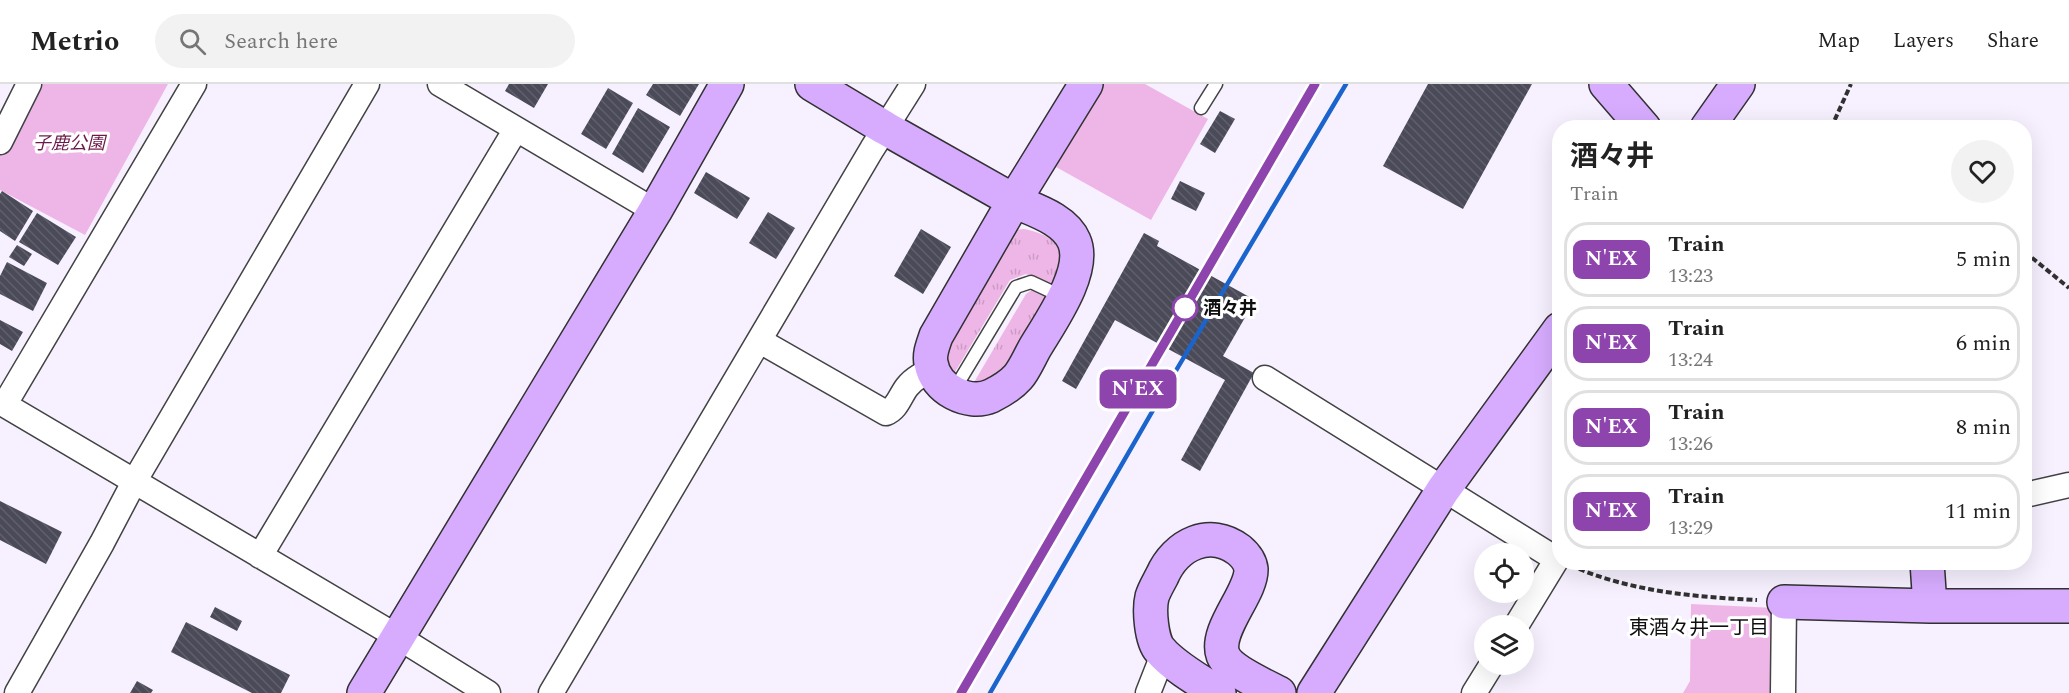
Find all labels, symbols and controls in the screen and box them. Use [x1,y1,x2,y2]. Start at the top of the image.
search box [155,14,575,68]
text: Metrio [30,20,119,63]
icon: search [176,25,209,58]
text: Search here [224,25,338,58]
text: Map [1818,25,1860,57]
text: Layers [1893,25,1954,57]
text: Share [1987,25,2039,57]
park label: 子鹿公園 [33,130,108,157]
text: 酒々井 [1570,135,1654,178]
button: heart [1951,140,2014,203]
text: Train [1570,179,1619,209]
text: Train [1668,228,1725,261]
text: N'EX [1585,243,1638,275]
text: 5 min [1956,243,2011,276]
text: 13:23 [1668,261,1713,291]
marker: 酒々井 [1172,295,1198,321]
place label: 酒々井 [1203,295,1257,322]
text: Train [1668,312,1725,345]
text: N'EX [1585,327,1638,359]
text: 6 min [1956,327,2011,360]
text: 13:24 [1668,345,1713,375]
line badge: N'EX [1096,370,1180,408]
text: N'EX [1112,373,1164,405]
text: Train [1668,396,1725,429]
text: N'EX [1585,411,1638,443]
text: 8 min [1956,411,2011,444]
text: 13:26 [1668,429,1713,459]
text: Train [1668,480,1725,513]
text: N'EX [1585,495,1638,527]
text: 11 min [1945,495,2011,528]
text: 13:29 [1668,513,1713,543]
map controls [1474,543,1534,675]
button: locate [1474,543,1534,603]
district label: 東酒々井一丁目 [1629,613,1769,643]
button: layers [1474,615,1534,675]

